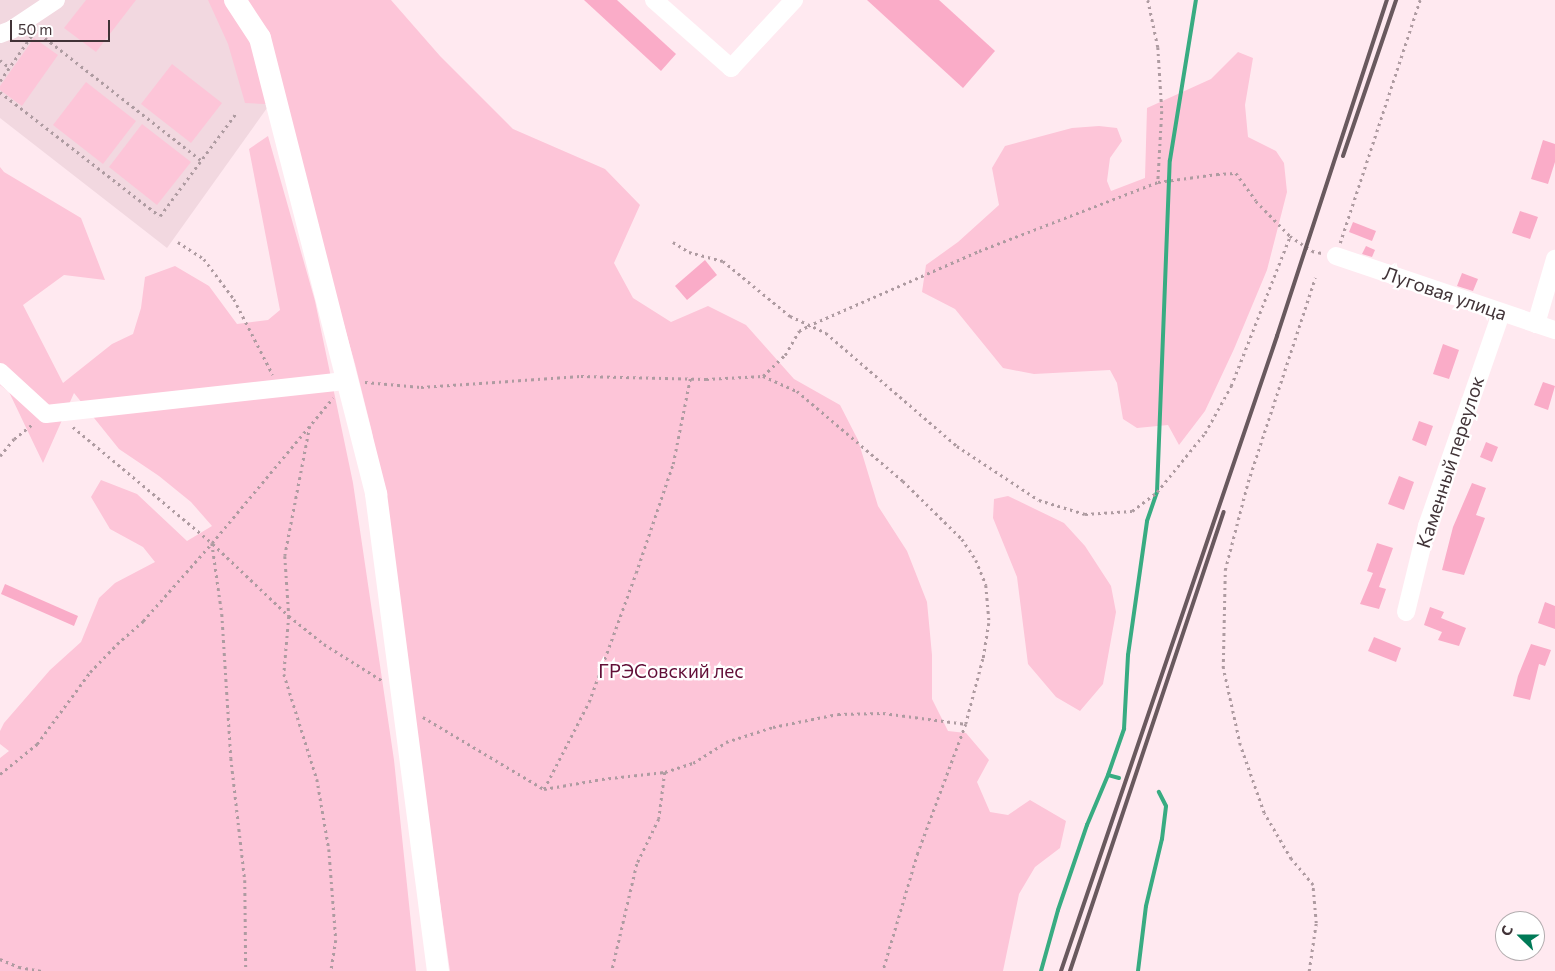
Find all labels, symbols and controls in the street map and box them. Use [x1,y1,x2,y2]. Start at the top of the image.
scale bar [12,10,112,42]
text: 50 m [18,20,52,38]
street label: Луговая улица [1380,261,1510,325]
street label: Каменный переулок [1411,373,1489,551]
park label: ГРЭСовский лес [598,660,744,682]
north arrow [1495,911,1545,961]
text: С [1497,923,1516,938]

